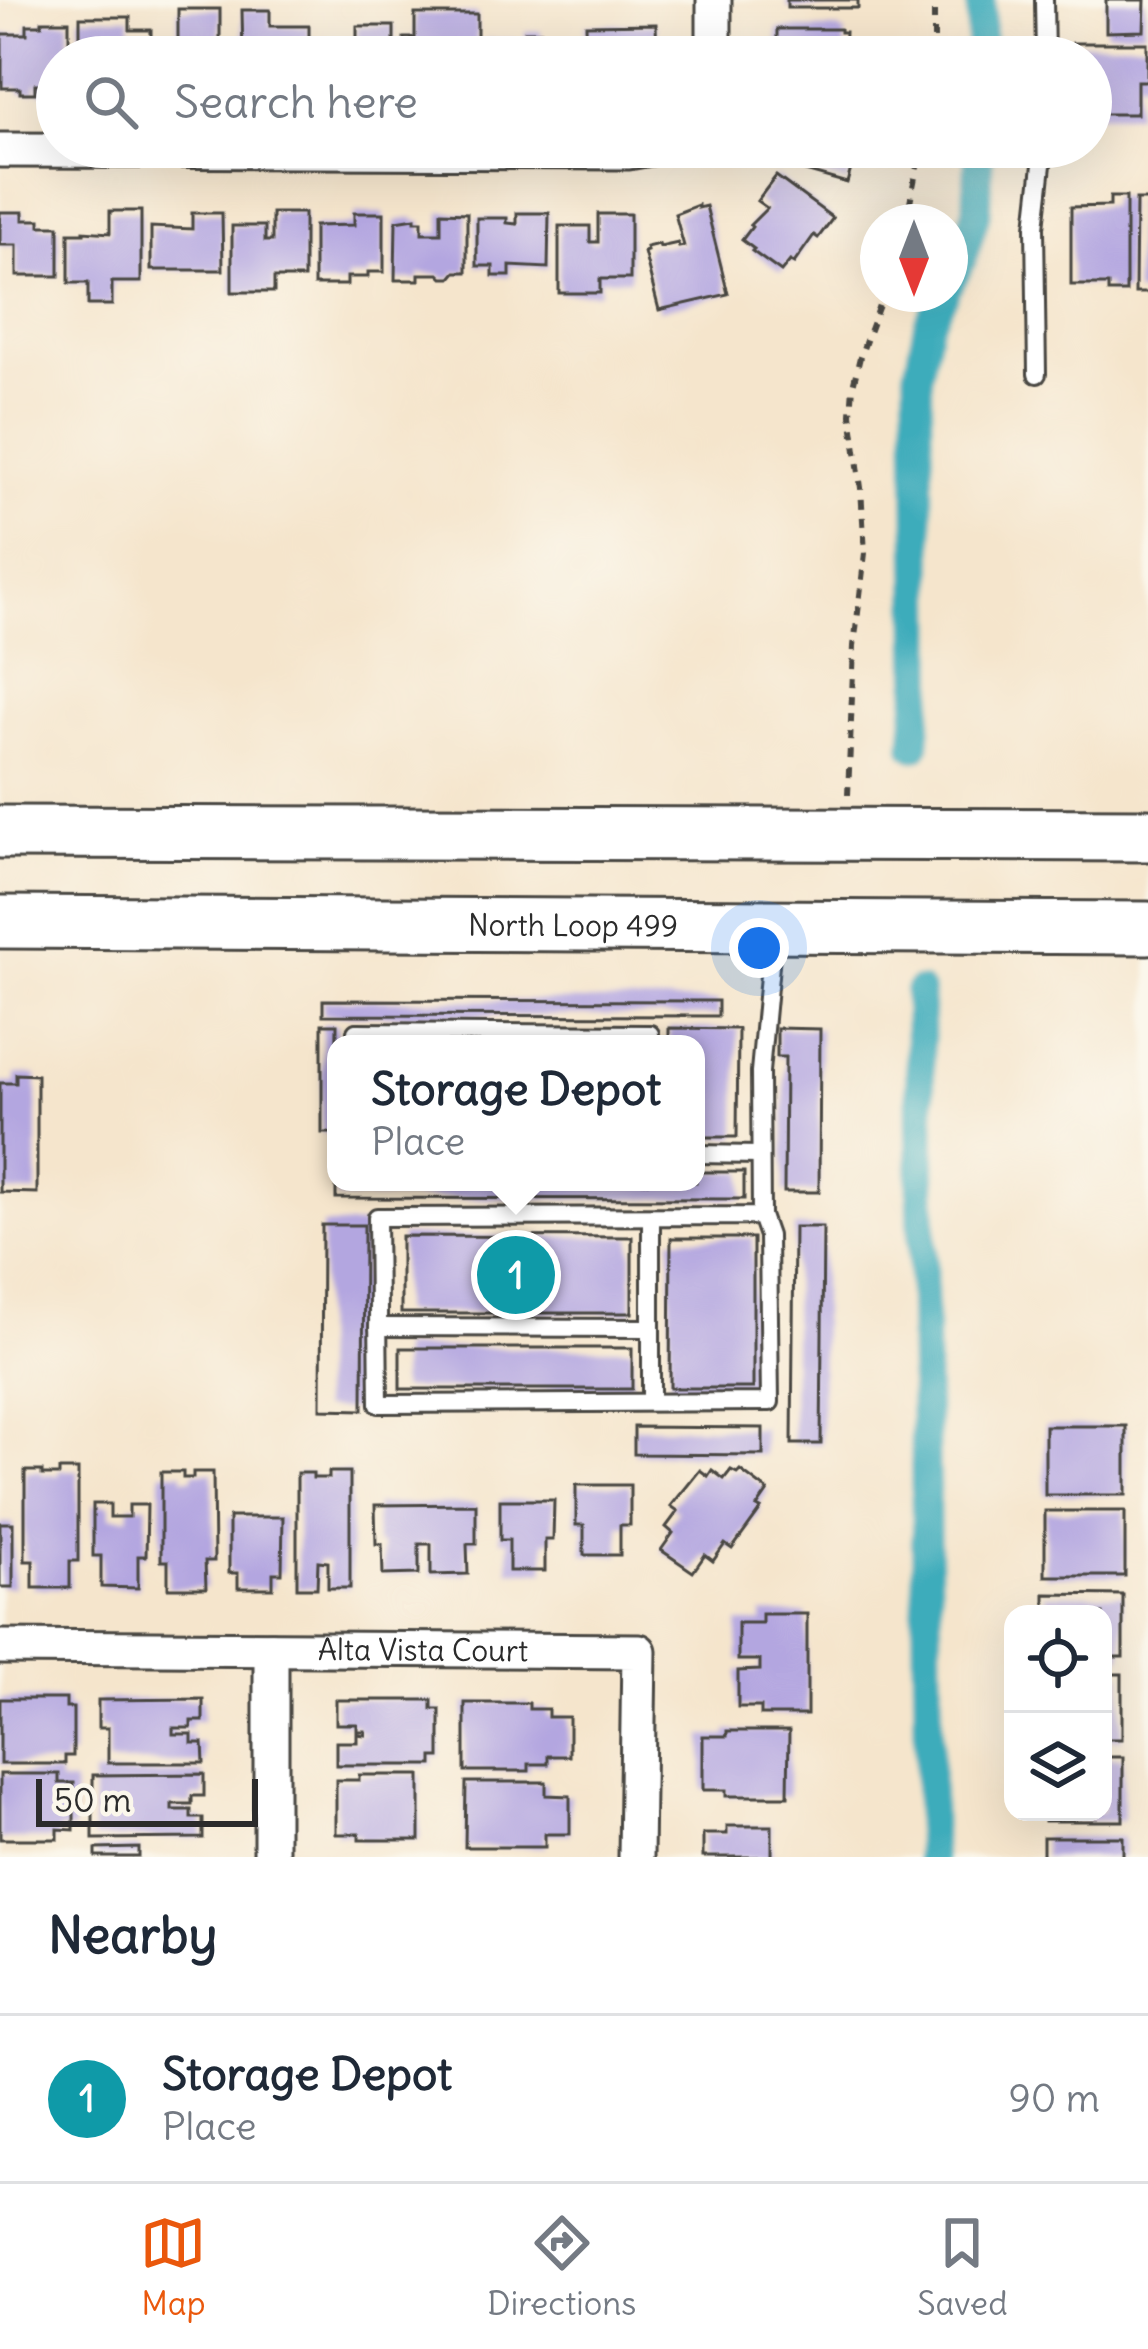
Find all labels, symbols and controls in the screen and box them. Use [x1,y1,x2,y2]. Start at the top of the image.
search box [36,36,1112,168]
icon: search [78,69,144,135]
text: Search here [174,74,418,130]
north arrow [860,204,968,312]
street label: North Loop 499 [468,905,678,945]
your location [729,918,789,978]
popup [327,1035,705,1191]
text: Storage Depot [371,1061,661,1117]
text: Place [371,1117,465,1166]
pin: 1 [477,1230,555,1320]
map controls [1004,1605,1112,1821]
button: locate [1004,1605,1112,1713]
street label: Alta Vista Court [318,1630,528,1669]
button: layers [1004,1713,1112,1821]
scale bar [36,1773,258,1826]
text: 50 m [54,1779,131,1821]
text: Nearby [48,1903,217,1967]
text: Storage Depot [162,2046,452,2102]
text: 1 [79,2074,95,2123]
text: 90 m [1008,2074,1100,2123]
text: Place [162,2102,256,2151]
tab: Map [140,2210,206,2324]
tab: Directions [487,2210,636,2324]
tab: Saved [917,2210,1008,2324]

